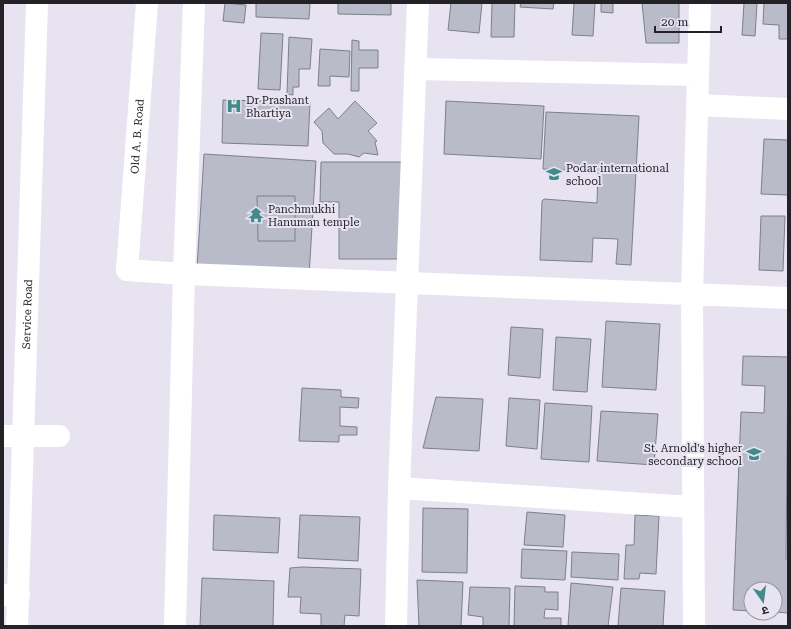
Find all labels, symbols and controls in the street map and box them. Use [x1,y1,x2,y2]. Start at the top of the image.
scale bar [655,8,721,34]
text: 20 m [661,15,688,29]
place label: Dr Prashant Bhartiya [246,94,309,120]
hospital icon: Dr Prashant Bhartiya [225,97,243,115]
street label: Old A. B. Road [128,98,146,174]
place label: Podar international school [566,162,669,188]
school or university icon: Podar international school [545,165,563,183]
place label: Panchmukhi Hanuman temple [268,203,359,229]
temple icon: Panchmukhi Hanuman temple [247,206,265,224]
street label: Service Road [19,279,35,349]
place label: St. Arnold's higher secondary school [644,442,743,468]
school or university icon: St. Arnold's higher secondary school [745,445,763,463]
north arrow [743,581,783,621]
text: उ [760,603,770,617]

